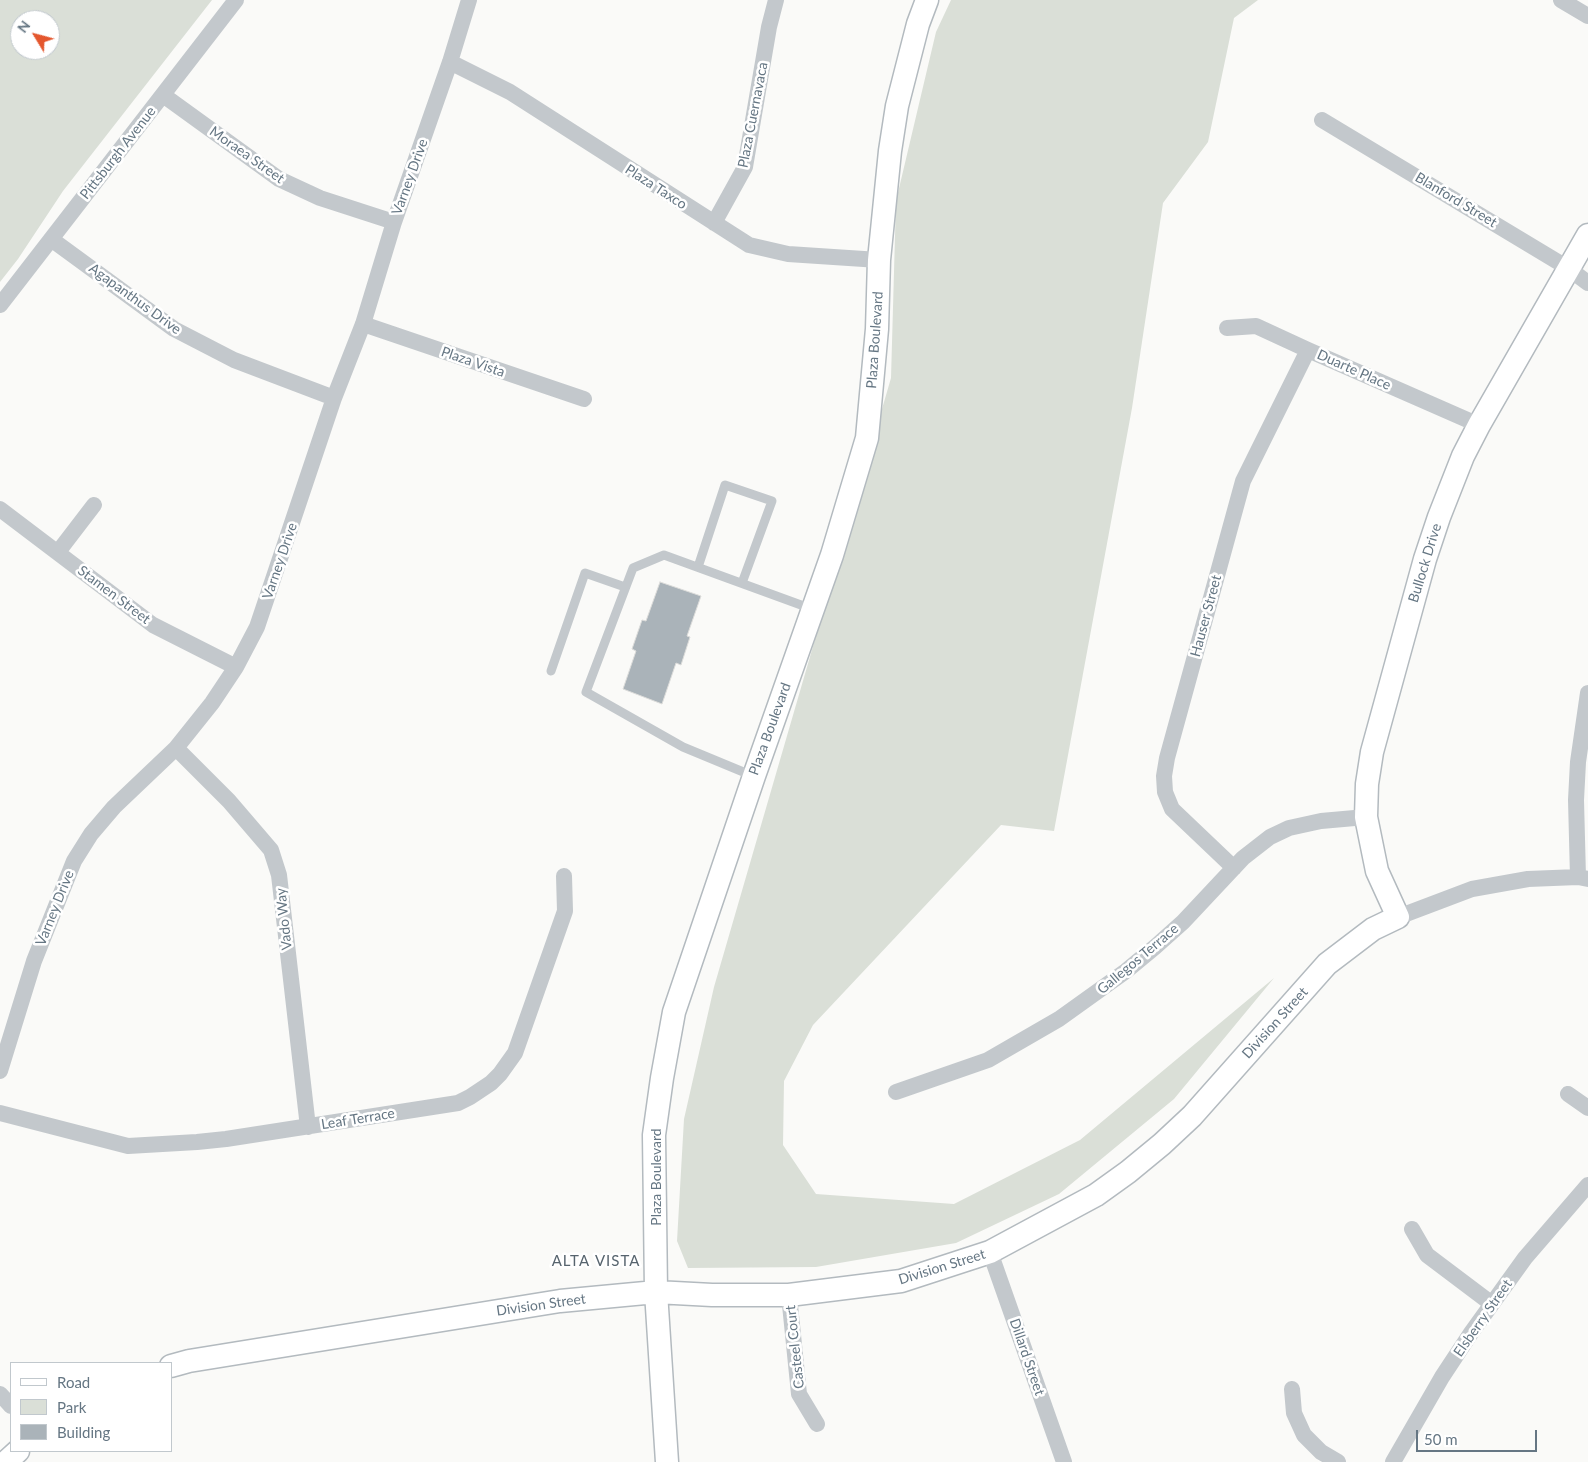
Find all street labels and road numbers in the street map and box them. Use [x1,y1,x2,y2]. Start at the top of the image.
street label: Plaza Cuernavaca [735,61,771,169]
street label: Pittsburgh Avenue [77,103,159,203]
street label: Moraea Street [206,123,288,187]
street label: Varney Drive [388,137,432,217]
street label: Plaza Taxco [622,161,690,213]
street label: Blanford Street [1412,169,1500,231]
street label: Agapanthus Drive [86,260,184,338]
street label: Plaza Boulevard [863,291,887,389]
street label: Plaza Vista [439,343,507,381]
street label: Duarte Place [1315,346,1393,394]
street label: Varney Drive [259,521,301,601]
street label: Bullock Drive [1405,521,1445,605]
street label: Stamen Street [74,562,154,628]
street label: Hauser Street [1187,573,1225,659]
street label: Plaza Boulevard [745,680,795,778]
street label: Varney Drive [32,868,78,948]
street label: Vado Way [272,887,296,951]
street label: Gallegos Terrace [1094,920,1182,998]
street label: Division Street [1239,984,1311,1062]
street label: Leaf Terrace [320,1105,396,1133]
street label: Plaza Boulevard [648,1128,664,1226]
street label: Division Street [896,1246,988,1288]
street label: Elsberry Street [1450,1276,1516,1360]
street label: Division Street [495,1290,587,1320]
street label: Casteel Court [782,1304,808,1390]
street label: Dillard Street [1006,1316,1048,1398]

